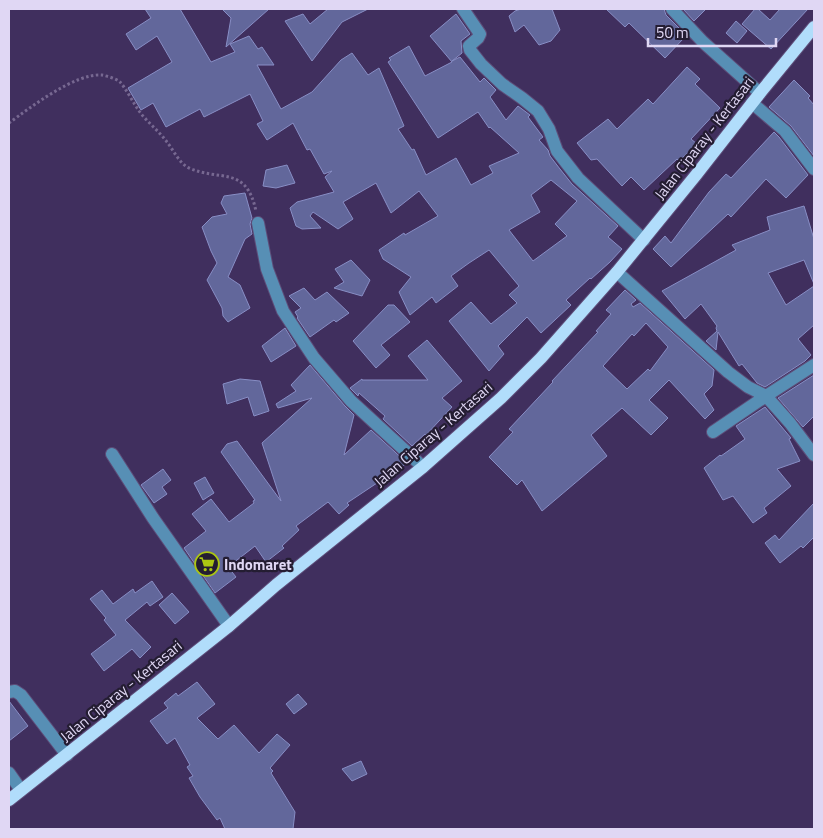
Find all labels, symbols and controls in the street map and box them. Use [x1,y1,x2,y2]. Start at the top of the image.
scale bar [648,15,776,47]
text: 50 m [656,21,689,44]
street label: Jalan Ciparay - Kertasari [648,71,760,205]
street label: Jalan Ciparay - Kertasari [369,376,497,492]
supermarket icon: Indomaret [194,551,220,577]
place label: Indomaret [224,553,292,576]
street label: Jalan Ciparay - Kertasari [55,635,187,747]

